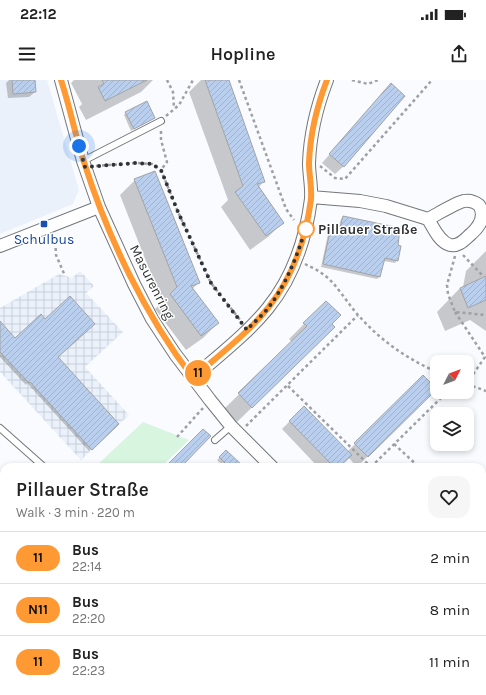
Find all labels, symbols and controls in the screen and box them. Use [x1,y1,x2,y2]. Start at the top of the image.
text: 22:12 [20,5,57,23]
icon: menu [16,43,38,65]
text: Hopline [210,43,276,65]
icon: share [448,43,470,65]
your location [69,136,89,156]
marker: Schulbus [39,219,49,229]
marker: Pillauer Straße [297,220,315,238]
place label: Pillauer Straße [318,221,417,238]
place label: Schulbus [14,231,74,248]
street label: Masurenring [126,242,178,322]
north arrow [430,355,474,399]
map controls [430,355,474,451]
line badge: 11 [180,360,216,386]
text: 11 [193,364,203,381]
button: layers [430,407,474,451]
button: heart [428,476,470,518]
text: Pillauer Straße [16,479,149,501]
text: Walk · 3 min · 220 m [16,505,135,520]
text: Bus [72,541,99,559]
text: 11 [33,549,43,566]
text: 2 min [430,549,470,567]
text: 22:14 [72,559,102,574]
text: Bus [72,593,99,611]
text: N11 [28,601,48,618]
text: 8 min [430,601,470,619]
text: 22:20 [72,611,105,626]
text: Bus [72,645,99,663]
text: 11 [33,653,43,670]
text: 11 min [429,653,470,671]
text: 22:23 [72,663,105,678]

